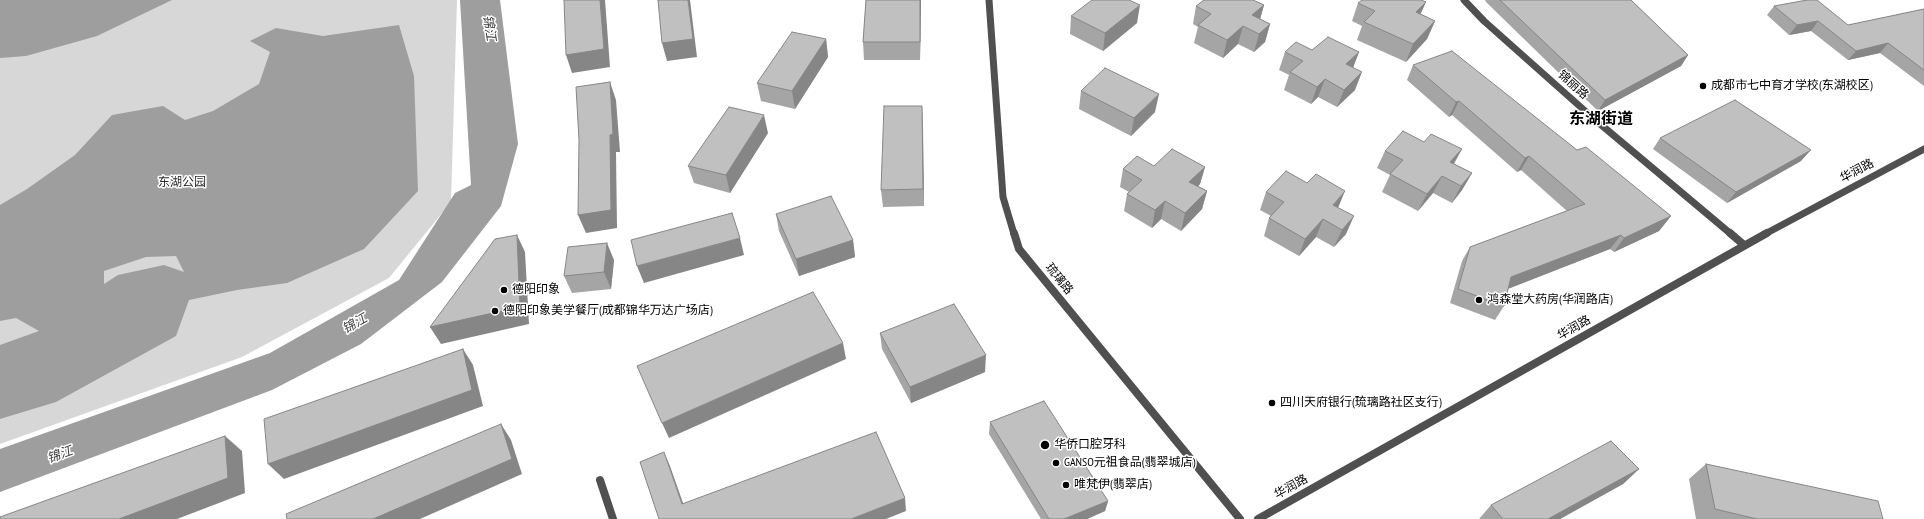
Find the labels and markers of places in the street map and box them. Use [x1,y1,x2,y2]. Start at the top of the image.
place label: 成都市七中育才学校(东湖校区) [1711,79,1873,93]
marker: 成都市七中育才学校(东湖校区) [1698,81,1708,91]
place label: 德阳印象 [512,283,560,297]
marker: 德阳印象 [499,285,509,295]
place label: 鸿森堂大药房(华润路店) [1487,293,1613,307]
marker: 鸿森堂大药房(华润路店) [1474,295,1484,305]
place label: 德阳印象美学餐厅(成都锦华万达广场店) [503,304,713,318]
marker: 德阳印象美学餐厅(成都锦华万达广场店) [490,306,500,316]
place label: 四川天府银行(琉璃路社区支行) [1280,396,1442,410]
marker: 四川天府银行(琉璃路社区支行) [1267,398,1277,408]
place label: 华侨口腔牙科 [1054,438,1126,452]
marker: 华侨口腔牙科 [1039,439,1051,451]
place label: GANSO元祖食品(翡翠城店) [1064,456,1195,470]
marker: GANSO元祖食品(翡翠城店) [1051,458,1061,468]
place label: 唯梵伊(翡翠店) [1074,478,1152,492]
marker: 唯梵伊(翡翠店) [1061,480,1071,490]

